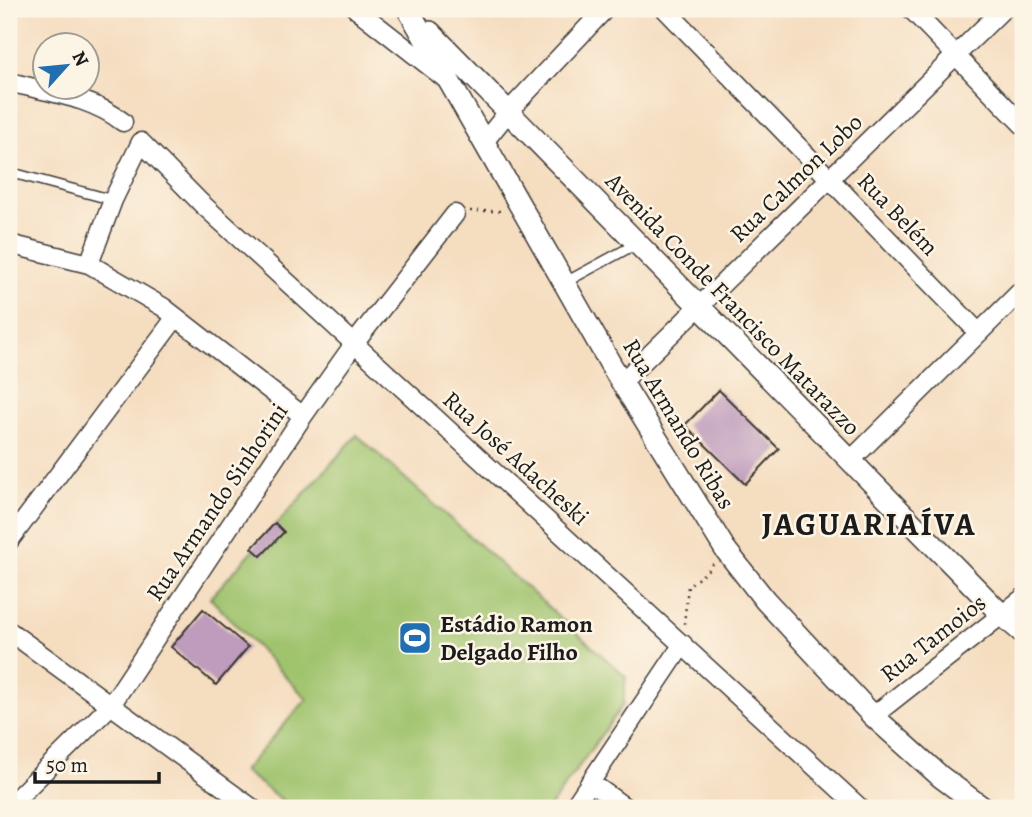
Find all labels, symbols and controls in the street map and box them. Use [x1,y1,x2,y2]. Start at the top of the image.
north arrow [32,32,102,102]
text: N [66,47,95,71]
street label: Rua Calmon Lobo [723,106,869,250]
street label: Avenida Conde Francisco Matarazzo [598,165,868,443]
street label: Rua Belém [850,165,946,263]
street label: Rua Armando Ribas [615,333,743,515]
street label: Rua José Adacheski [436,384,596,532]
street label: Rua Armando Sinhorini [139,397,295,607]
district label: JAGUARIAÍVA [762,502,976,546]
street label: Rua Tamoios [873,587,993,689]
place label: Estádio Ramon Delgado Filho [440,608,593,668]
sports icon: Estádio Ramon Delgado Filho [396,619,434,657]
scale bar [35,740,159,784]
text: 50 m [46,751,88,779]

